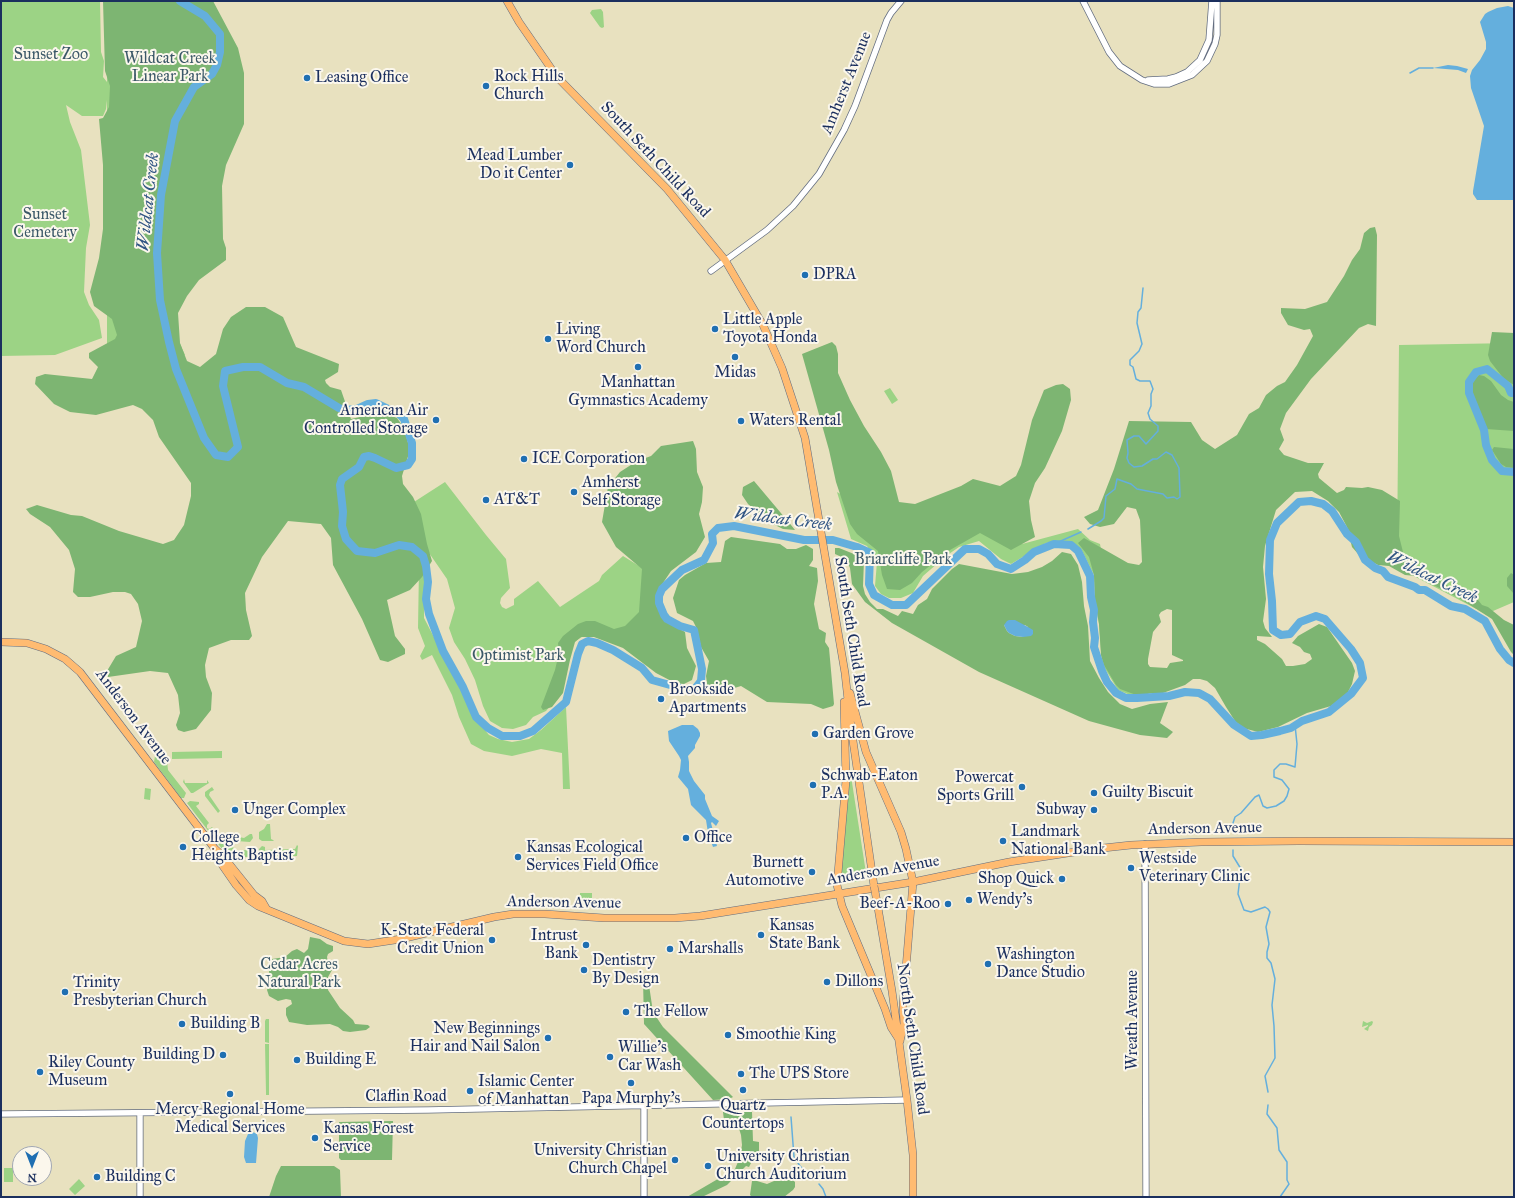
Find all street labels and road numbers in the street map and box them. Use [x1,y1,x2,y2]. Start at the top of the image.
street label: Amherst Avenue [818,29,876,137]
street label: South Seth Child Road [596,98,714,222]
street label: South Seth Child Road [830,556,872,708]
street label: Anderson Avenue [91,666,175,768]
street label: Anderson Avenue [1148,818,1262,840]
street label: Anderson Avenue [825,852,941,890]
street label: Anderson Avenue [507,892,621,914]
street label: North Seth Child Road [892,962,932,1116]
street label: Wreath Avenue [1123,970,1143,1070]
street label: Claflin Road [365,1087,447,1107]

